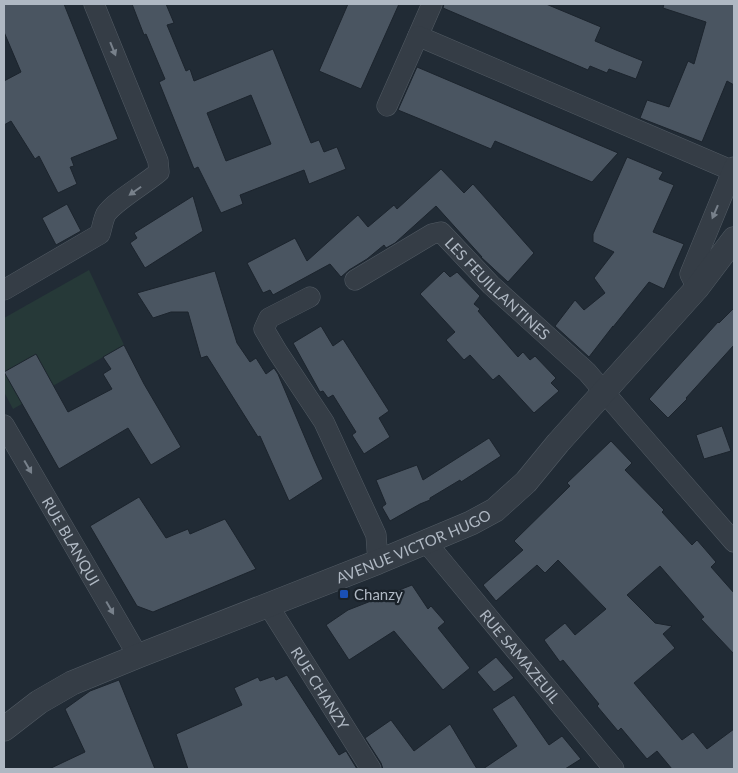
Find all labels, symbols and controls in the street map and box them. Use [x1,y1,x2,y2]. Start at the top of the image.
one-way arrow [109,42,117,56]
one-way arrow [128,186,142,196]
one-way arrow [711,205,719,219]
street label: LES FEUILLANTINES [442,233,554,343]
one-way arrow [24,461,33,474]
street label: RUE BLANQUI [39,493,104,588]
street label: AVENUE VICTOR HUGO [333,505,494,587]
place label: Chanzy [354,585,403,603]
marker: Chanzy [338,588,350,600]
one-way arrow [106,600,114,615]
street label: RUE SAMAZEUIL [477,606,564,707]
street label: RUE CHANZY [287,643,353,733]

